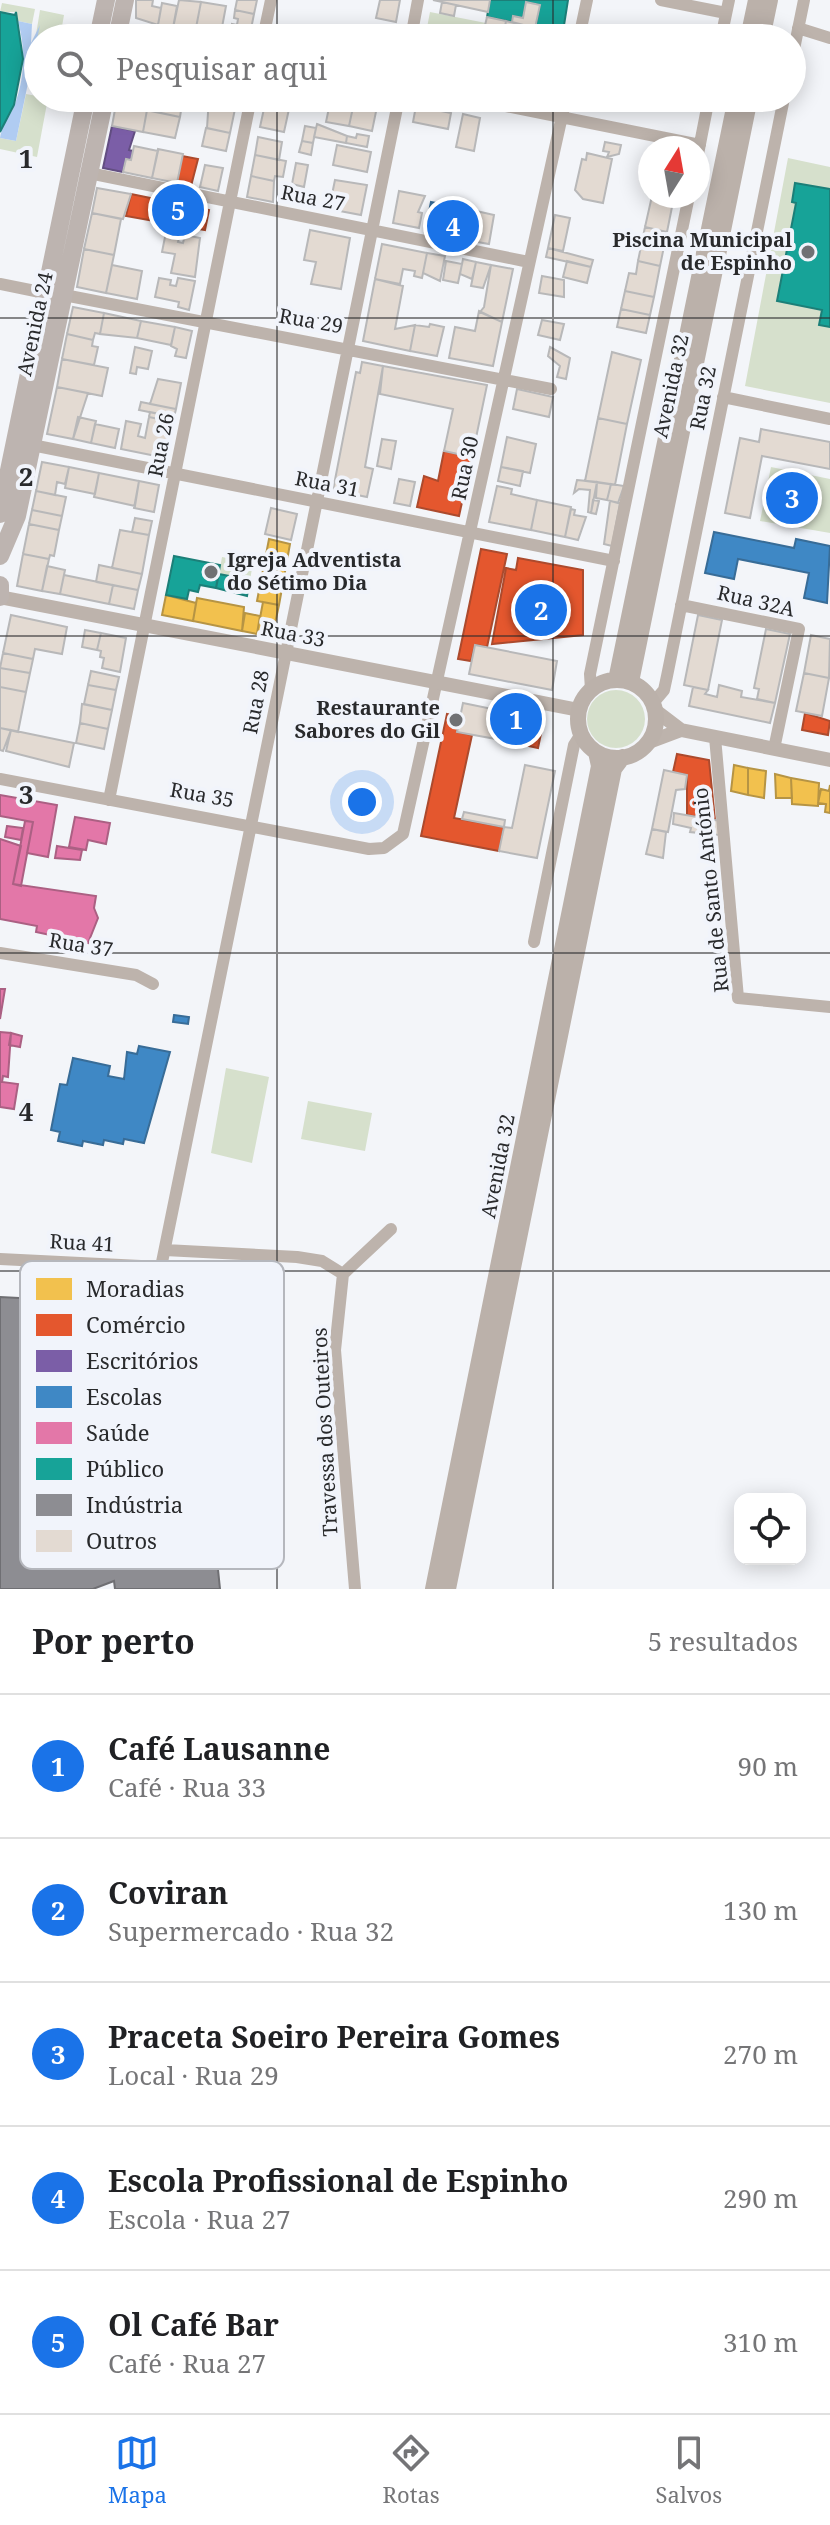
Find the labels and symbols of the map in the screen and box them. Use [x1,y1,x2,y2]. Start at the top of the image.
north arrow [638,136,710,208]
text: 1 [19,140,33,176]
street label: Rua 27 [279,178,347,217]
pin: 5 [152,180,204,240]
pin: 4 [427,196,479,256]
place label: Piscina Municipal de Espinho [612,226,792,276]
marker: Piscina Municipal de Espinho [799,243,817,261]
street label: Avenida 24 [10,269,59,378]
street label: Rua 29 [277,302,345,339]
street label: Avenida 32 [646,331,695,440]
street label: Rua 32 [683,364,722,432]
street label: Rua 26 [141,411,180,479]
street label: Rua 30 [445,433,484,502]
text: 2 [19,458,33,494]
street label: Rua 31 [293,464,361,503]
pin: 3 [766,468,818,528]
place label: Igreja Adventista do Sétimo Dia [227,546,402,596]
marker: Igreja Adventista do Sétimo Dia [202,563,220,581]
street label: Rua 32A [715,579,798,623]
pin: 2 [515,580,567,640]
street label: Rua 33 [259,614,327,653]
street label: Rua 28 [236,668,275,736]
pin: 1 [490,689,542,749]
place label: Restaurante Sabores do Gil [295,694,440,744]
marker: Restaurante Sabores do Gil [447,711,465,729]
text: 3 [19,776,33,812]
street label: Rua 35 [168,776,236,813]
your location [342,782,382,822]
street label: Rua de Santo António [686,786,735,994]
street label: Rua 37 [47,926,115,963]
text: 4 [19,1093,34,1129]
street label: Avenida 32 [474,1112,521,1220]
street label: Rua 41 [49,1227,115,1258]
legend [20,1261,284,1569]
text: Moradias [86,1273,185,1303]
text: Comércio [86,1309,186,1339]
street label: Travessa dos Outeiros [306,1327,343,1537]
text: Escritórios [86,1345,198,1375]
text: Escolas [86,1381,162,1411]
text: Saúde [86,1417,150,1447]
text: Público [86,1453,164,1483]
text: Indústria [86,1489,183,1519]
text: Outros [86,1525,157,1555]

